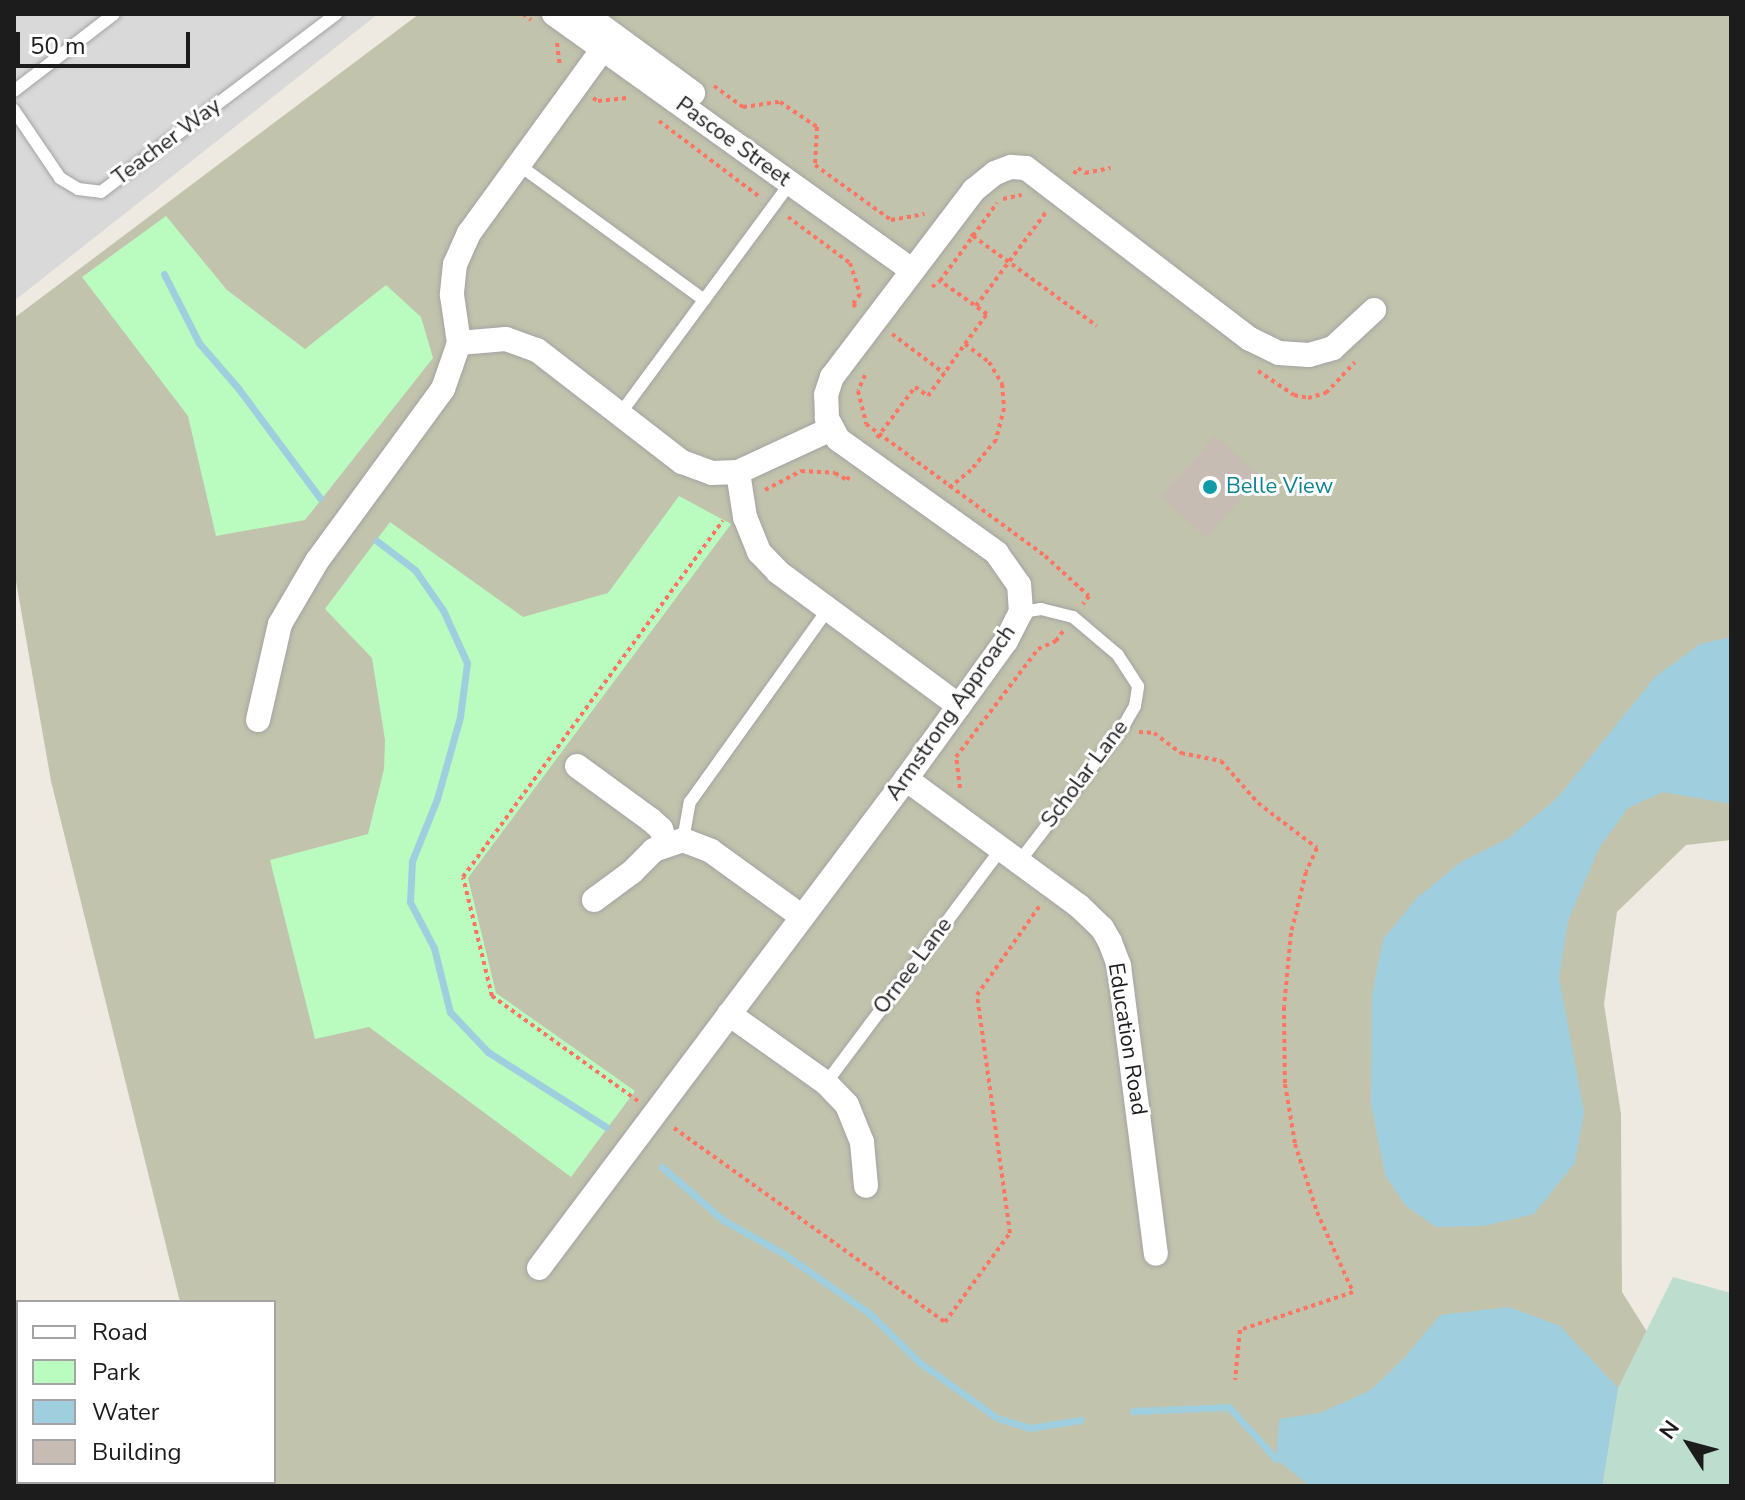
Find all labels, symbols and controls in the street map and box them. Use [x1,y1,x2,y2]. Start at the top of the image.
scale bar [20,16,194,66]
text: 50 m [30,30,86,62]
street label: Pascoe Street [671,92,795,192]
street label: Teacher Way [108,93,226,191]
place label: Belle View [1226,474,1333,500]
marker: Belle View [1201,478,1219,496]
street label: Armstrong Approach [881,620,1021,806]
street label: Scholar Lane [1036,715,1134,833]
street label: Ornee Lane [868,912,958,1020]
street label: Education Road [1102,961,1152,1117]
legend [16,1300,276,1484]
text: Road [92,1316,148,1348]
text: Park [92,1356,140,1388]
text: Water [92,1396,159,1428]
north arrow [1649,1404,1729,1484]
text: N [1653,1414,1687,1445]
text: Building [92,1436,182,1468]

